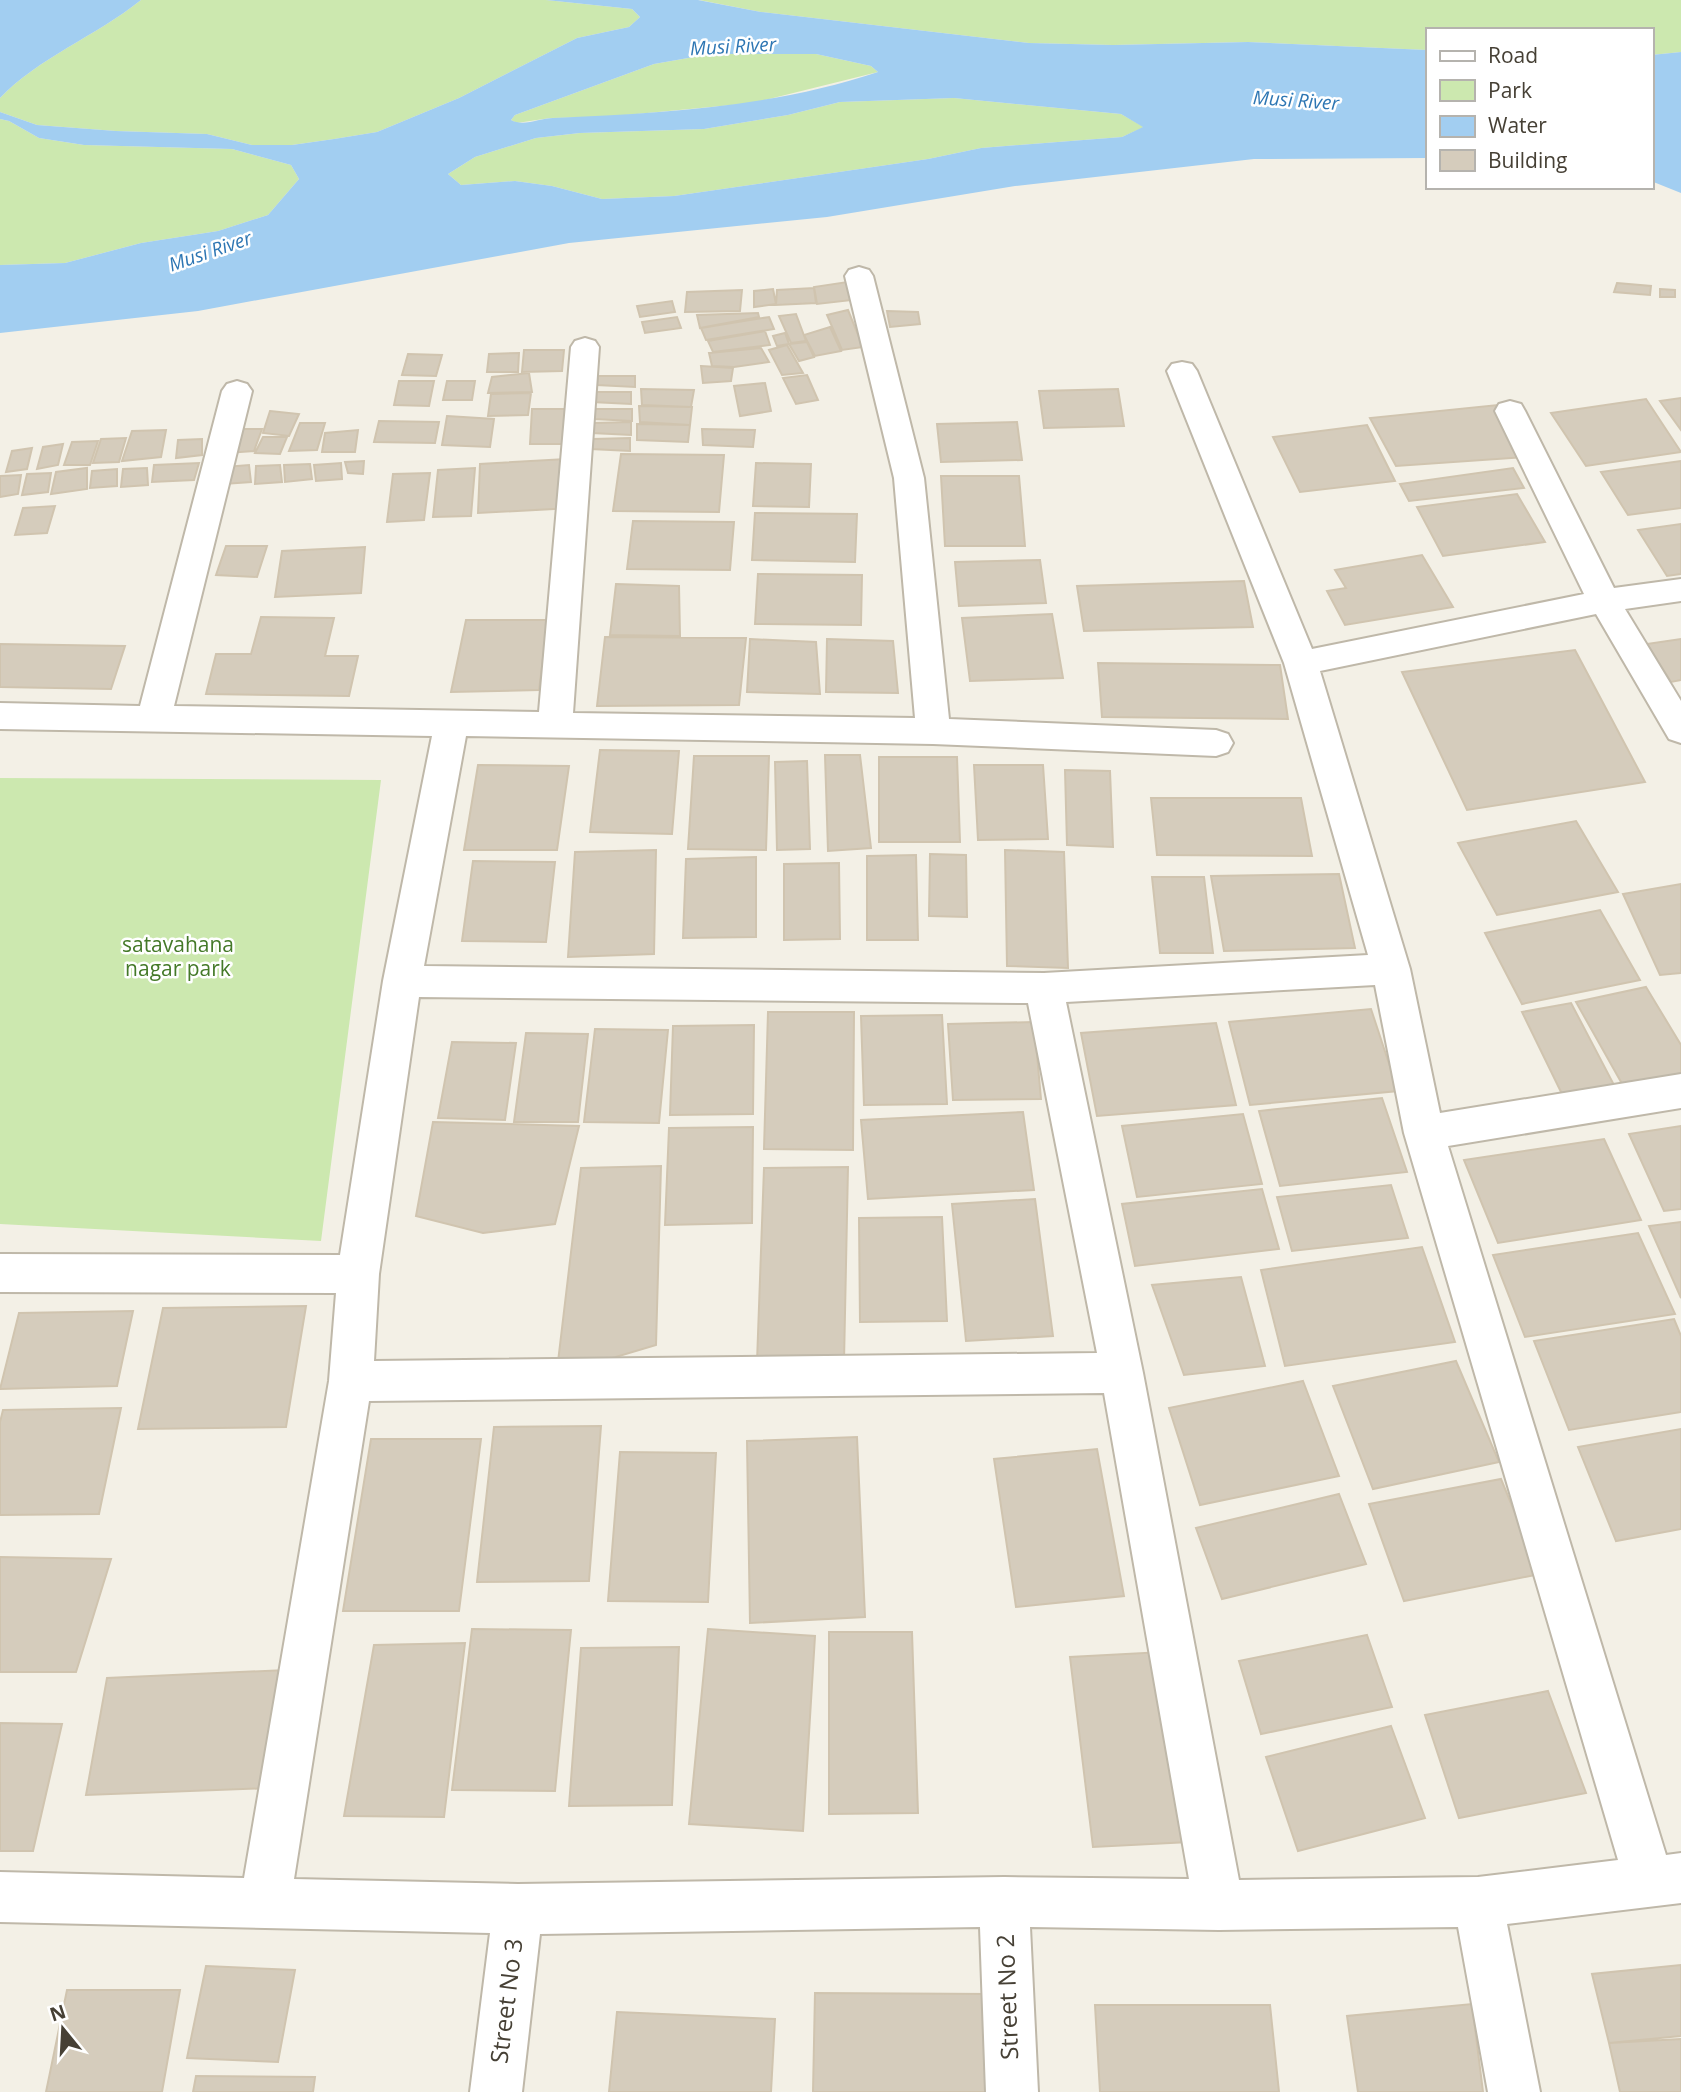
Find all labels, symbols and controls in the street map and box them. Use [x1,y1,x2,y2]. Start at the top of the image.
legend [1426,28,1653,189]
water label: Musi River [689,31,778,61]
text: Road [1488,41,1538,69]
text: Park [1488,76,1532,104]
water label: Musi River [1252,84,1341,116]
text: Water [1488,111,1547,139]
text: Building [1488,146,1567,174]
water label: Musi River [165,224,256,277]
park label: satavahana nagar park [122,930,234,982]
street label: Street No 2 [988,1934,1025,2060]
street label: Street No 3 [481,1936,530,2065]
north arrow [28,1994,98,2064]
text: N [46,1998,69,2028]

